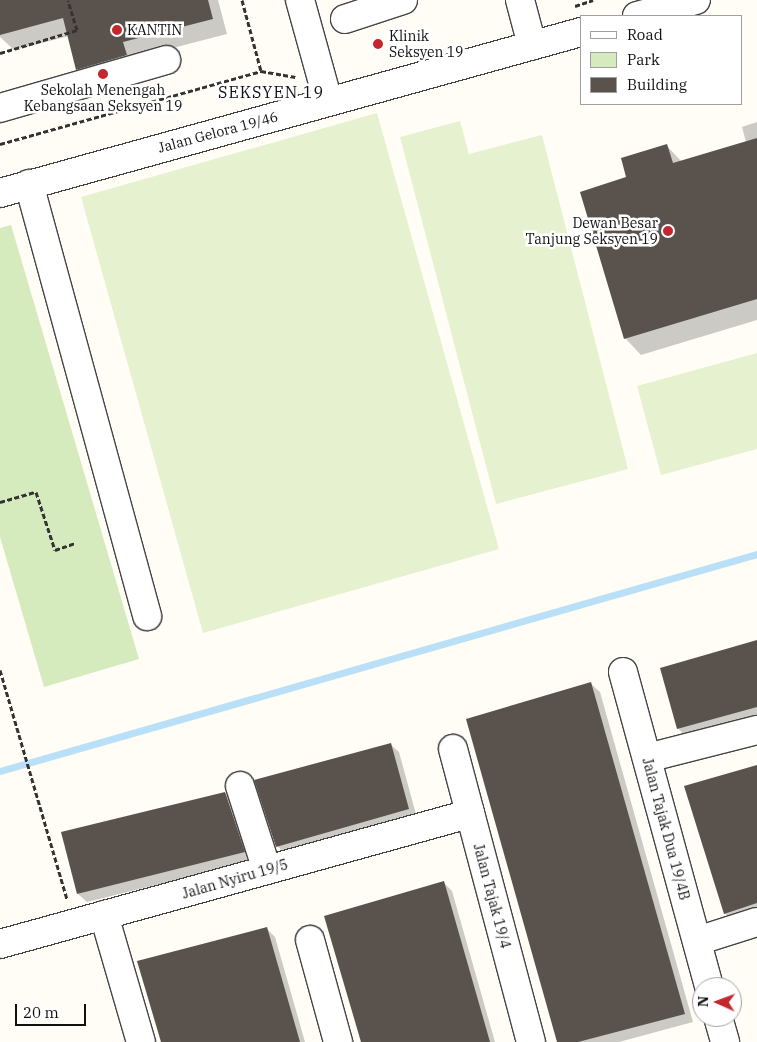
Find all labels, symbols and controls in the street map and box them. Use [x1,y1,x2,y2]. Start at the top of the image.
legend [580,15,742,105]
place label: KANTIN [127,22,182,38]
marker: KANTIN [111,24,123,36]
text: Road [627,25,663,44]
place label: Klinik Seksyen 19 [389,28,464,60]
marker: Klinik Seksyen 19 [371,37,385,51]
text: Park [627,50,660,69]
marker: Sekolah Menengah Kebangsaan Seksyen 19 [97,68,109,80]
text: Building [627,75,687,94]
place label: Sekolah Menengah Kebangsaan Seksyen 19 [24,82,182,114]
district label: SEKSYEN 19 [217,82,325,102]
street label: Jalan Gelora 19/46 [156,108,280,156]
place label: Dewan Besar Tanjung Seksyen 19 [526,215,658,248]
marker: Dewan Besar Tanjung Seksyen 19 [662,225,674,237]
street label: Jalan Tajak Dua 19/4B [639,756,693,902]
street label: Jalan Tajak 19/4 [470,842,514,950]
street label: Jalan Nyiru 19/5 [180,856,290,902]
north arrow [692,977,742,1027]
scale bar [18,994,89,1026]
text: N [694,996,712,1007]
text: 20 m [23,1003,59,1022]

